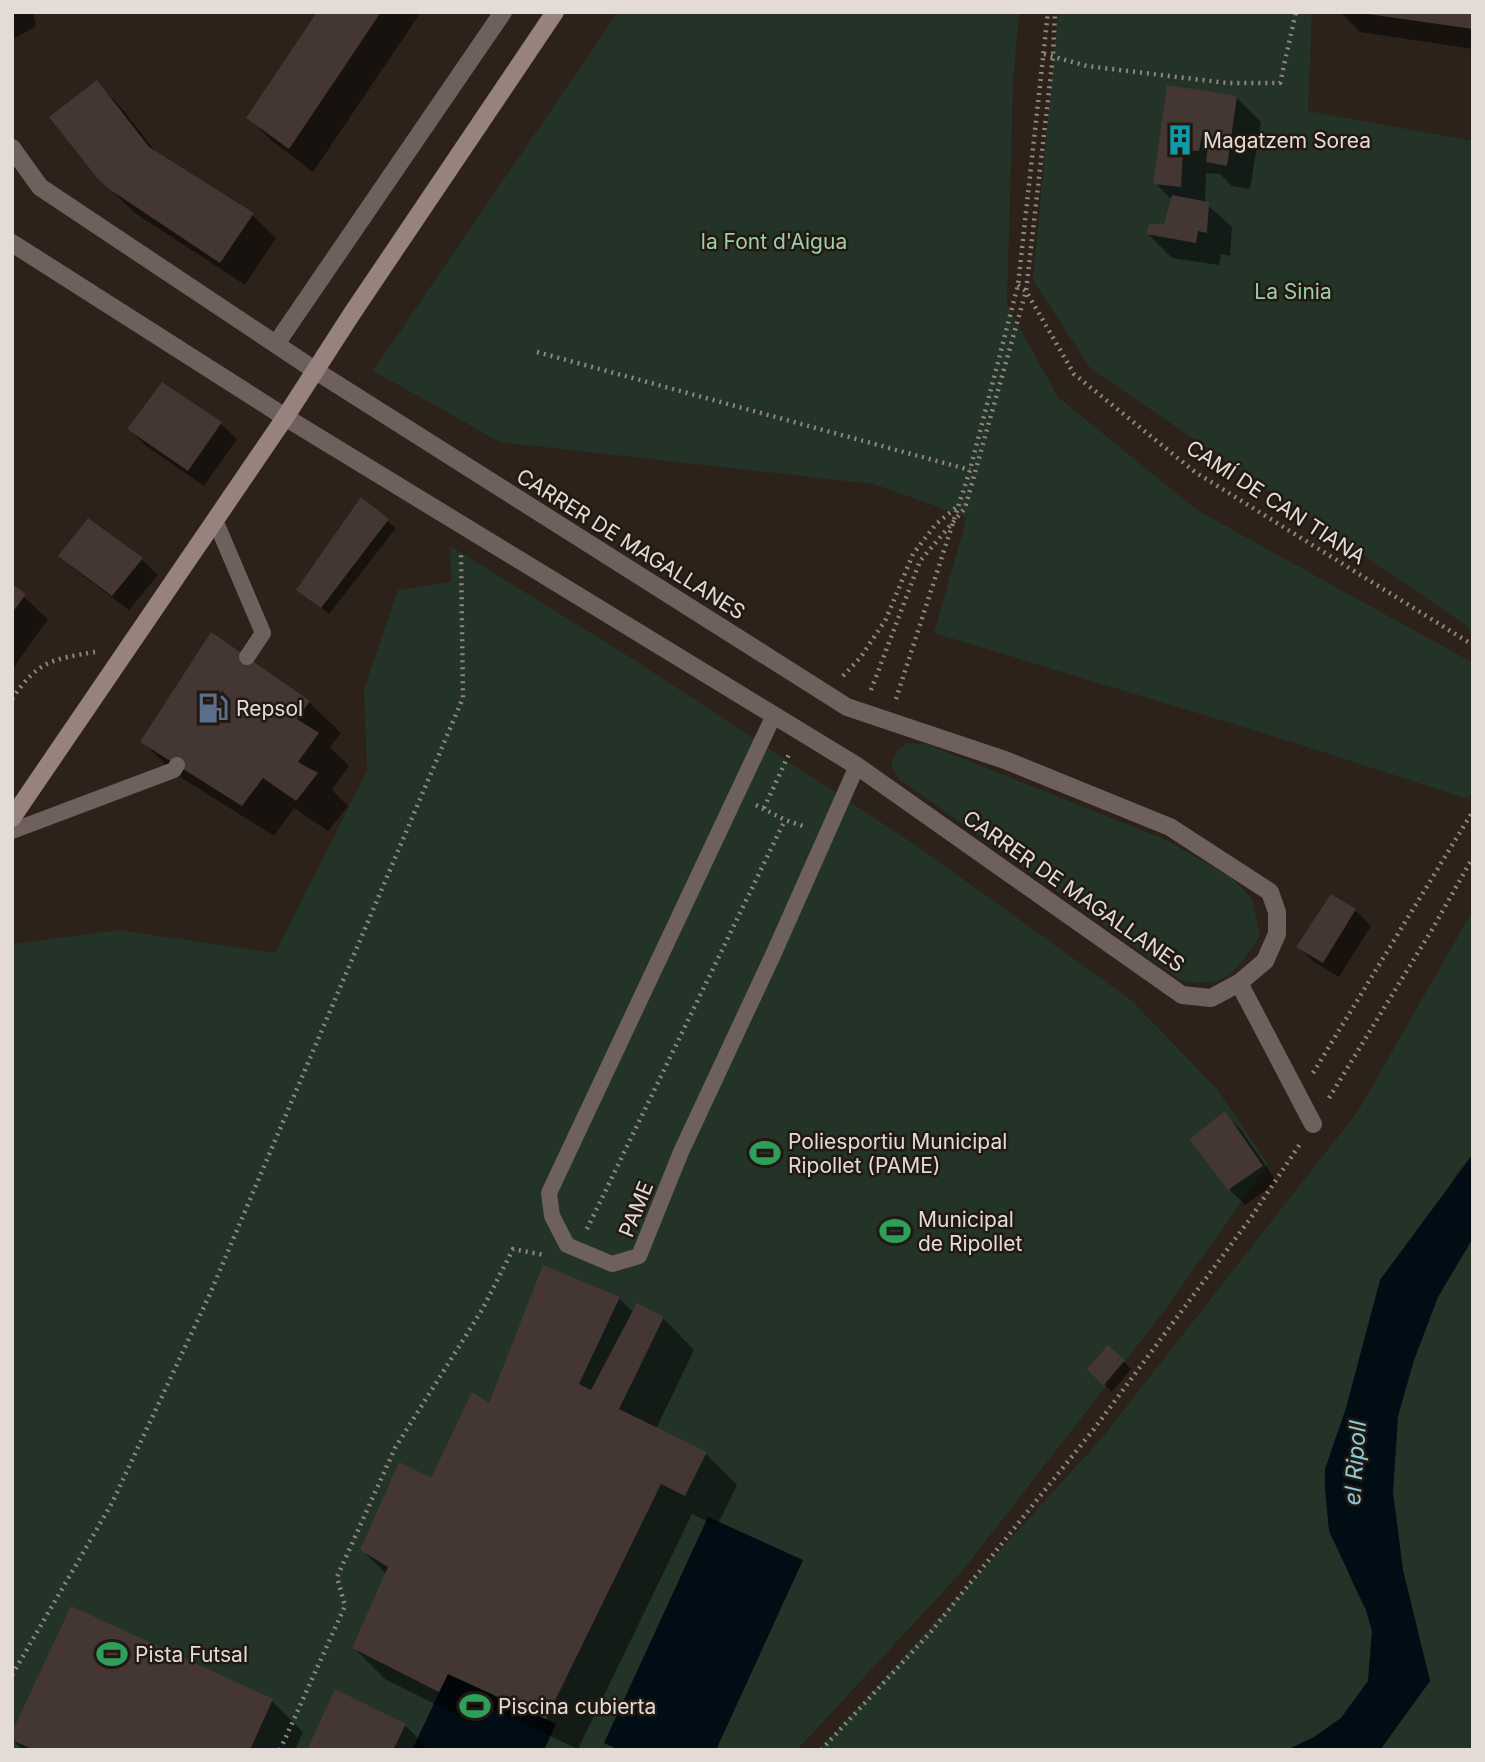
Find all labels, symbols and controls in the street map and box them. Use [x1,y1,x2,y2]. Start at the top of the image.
building icon: Magatzem Sorea [1163,123,1197,157]
place label: Magatzem Sorea [1203,128,1371,153]
park label: la Font d'Aigua [701,229,847,254]
park label: La Sinia [1254,279,1332,304]
street label: CAMÍ DE CAN TIANA [1182,434,1371,569]
street label: CARRER DE MAGALLANES [512,463,750,625]
fuel station icon: Repsol [196,691,230,725]
place label: Repsol [236,696,303,721]
street label: CARRER DE MAGALLANES [958,805,1190,977]
place label: Poliesportiu Municipal Ripollet (PAME) [788,1129,1007,1178]
sports icon: Poliesportiu Municipal Ripollet (PAME) [748,1136,782,1170]
street label: PAME [614,1177,658,1241]
place label: Municipal de Ripollet [918,1207,1022,1256]
sports icon: Municipal de Ripollet [878,1214,912,1248]
water label: el Ripoll [1338,1419,1372,1506]
sports icon: Pista Futsal [95,1637,129,1671]
place label: Pista Futsal [135,1642,248,1667]
sports icon: Piscina cubierta [458,1689,492,1723]
place label: Piscina cubierta [498,1694,656,1719]

